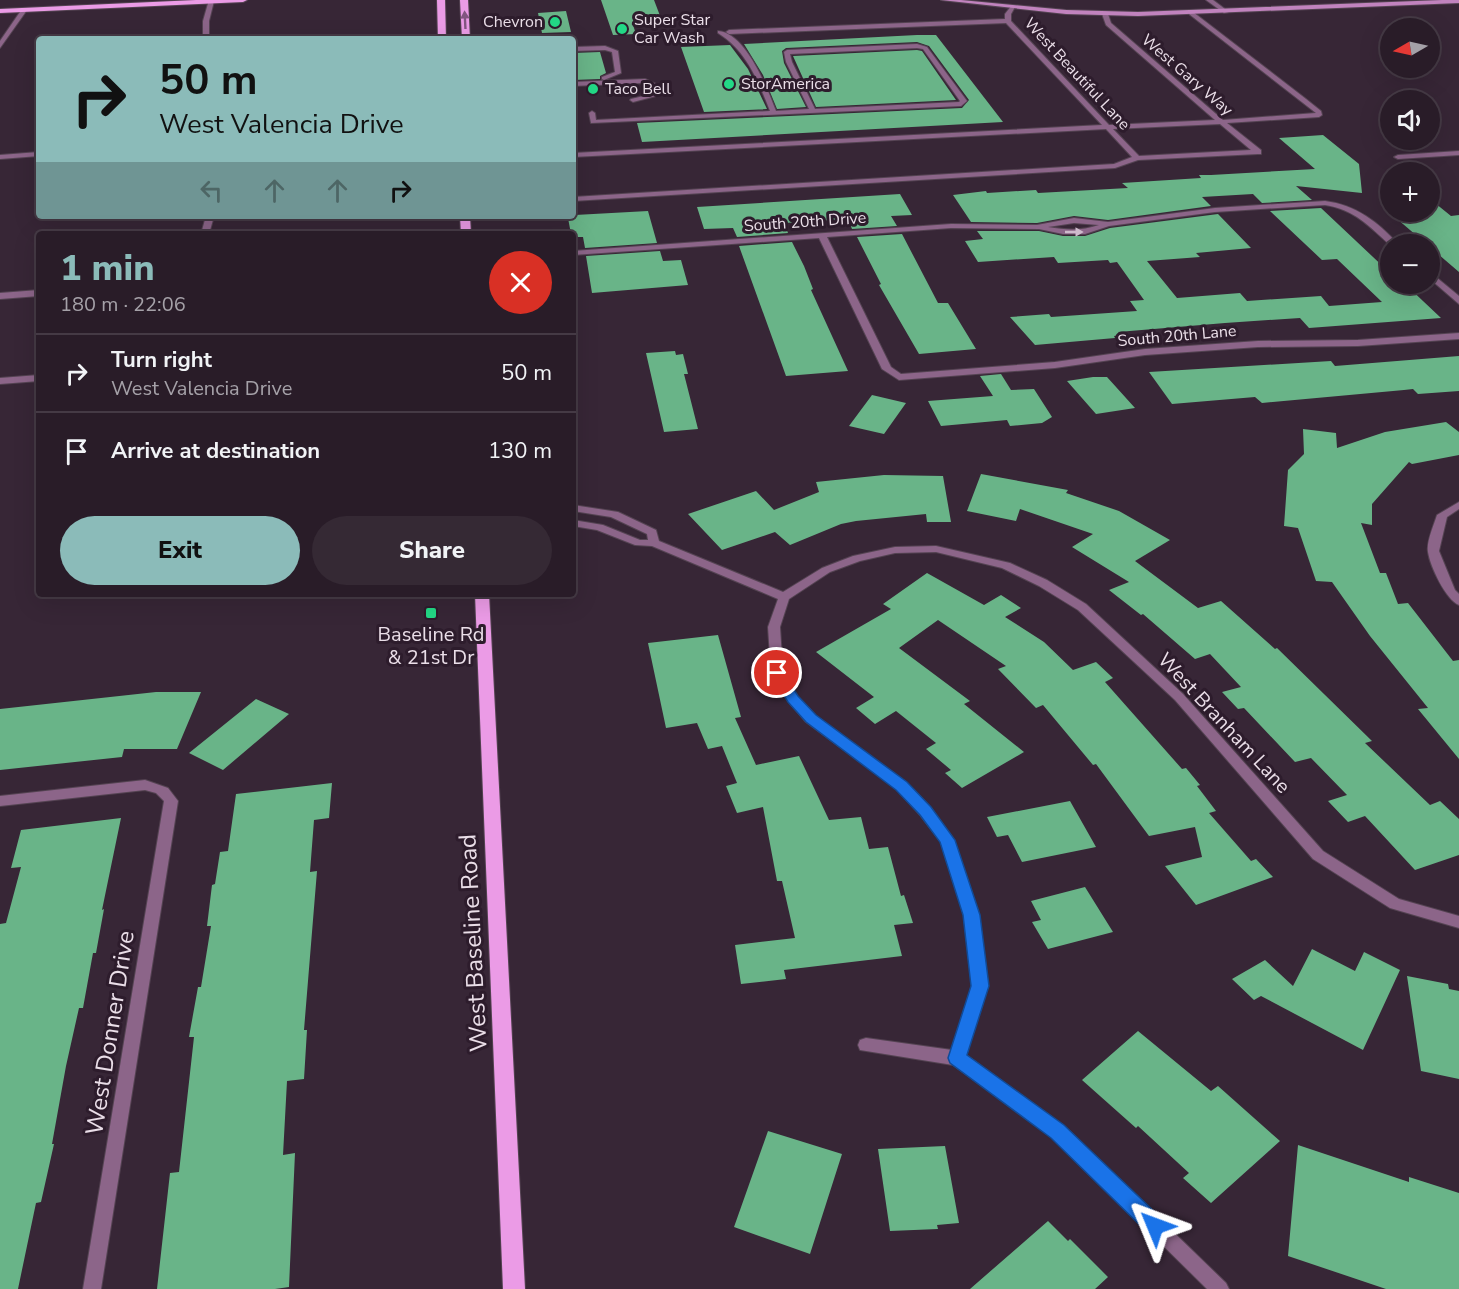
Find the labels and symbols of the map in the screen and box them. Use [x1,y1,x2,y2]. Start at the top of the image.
place label: Super Star Car Wash [634,9,710,49]
one-way arrow [461,10,470,29]
place label: Chevron [483,11,543,33]
street label: West Beautiful Lane [1019,13,1135,135]
marker: Chevron [548,15,562,29]
north arrow [1380,18,1440,78]
marker: Super Star Car Wash [615,22,629,36]
street label: West Gary Way [1137,29,1238,121]
place label: StorAmerica [741,73,830,95]
marker: StorAmerica [722,77,736,91]
place label: Taco Bell [605,78,671,100]
marker: Taco Bell [586,82,600,96]
street label: South 20th Drive [743,207,867,237]
one-way arrow [1065,227,1084,237]
street label: South 20th Lane [1117,320,1237,352]
marker: Baseline Rd & 21st Dr [424,606,438,620]
place label: Baseline Rd & 21st Dr [378,621,484,671]
pin [751,647,802,698]
street label: West Branham Lane [1152,647,1296,799]
street label: West Baseline Road [451,833,495,1053]
street label: West Donner Drive [78,928,142,1138]
position arrow [1123,1194,1187,1258]

